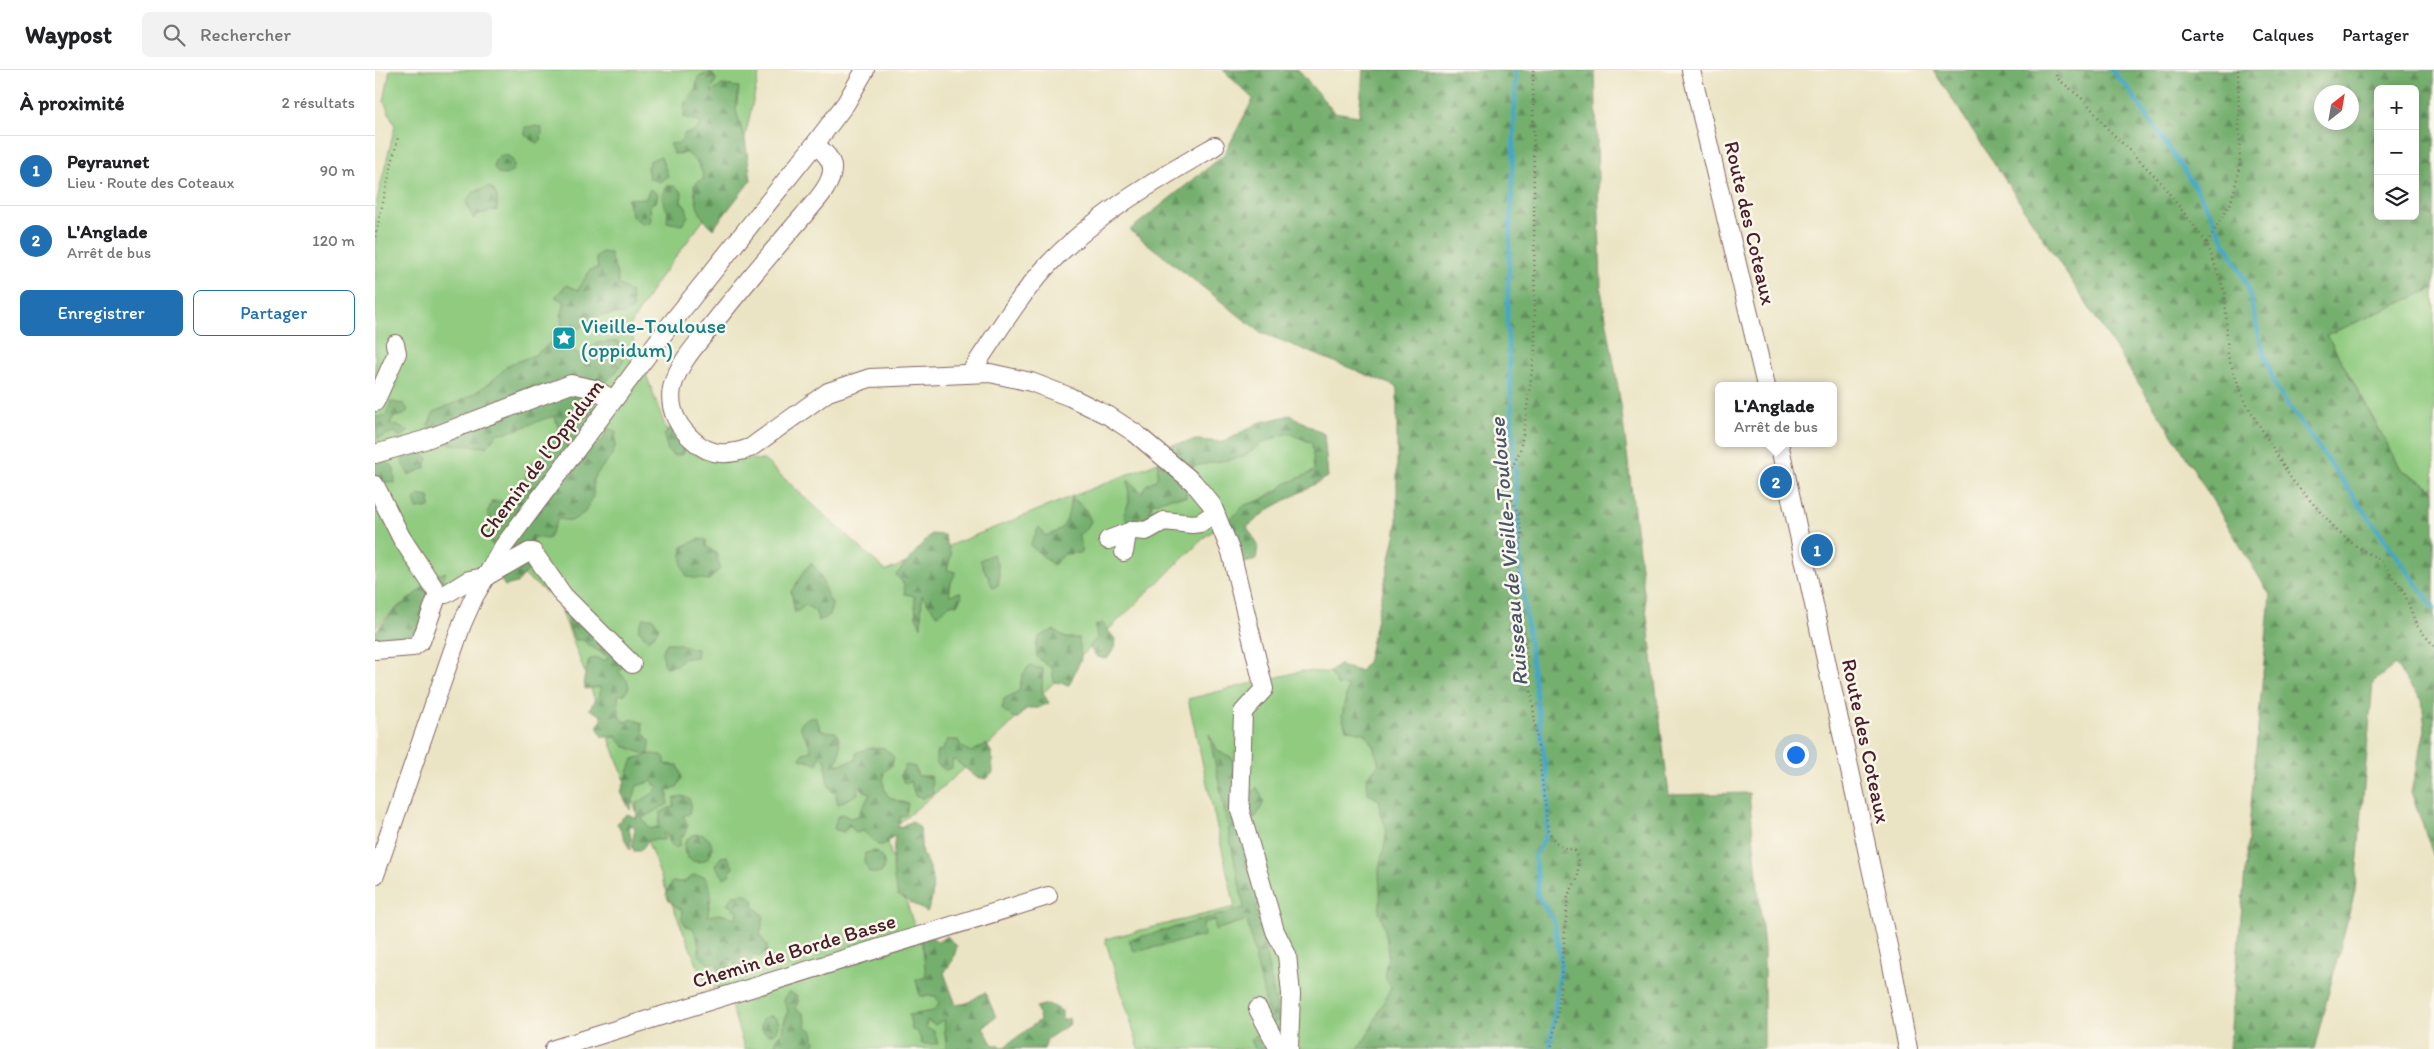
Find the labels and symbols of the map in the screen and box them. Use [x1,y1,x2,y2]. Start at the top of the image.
north arrow [2314,85,2359,130]
street label: Route des Coteaux [1719,138,1782,307]
place label: Vieille-Toulouse (oppidum) [581,313,726,362]
place icon: Vieille-Toulouse (oppidum) [551,325,577,351]
street label: Chemin de l'Oppidum [472,374,609,543]
water label: Ruisseau de Vieille-Toulouse [1483,415,1534,687]
pin: 2 [1760,463,1792,501]
pin: 1 [1801,531,1833,569]
street label: Route des Coteaux [1837,656,1896,825]
your location [1783,742,1809,768]
street label: Chemin de Borde Basse [689,908,899,993]

